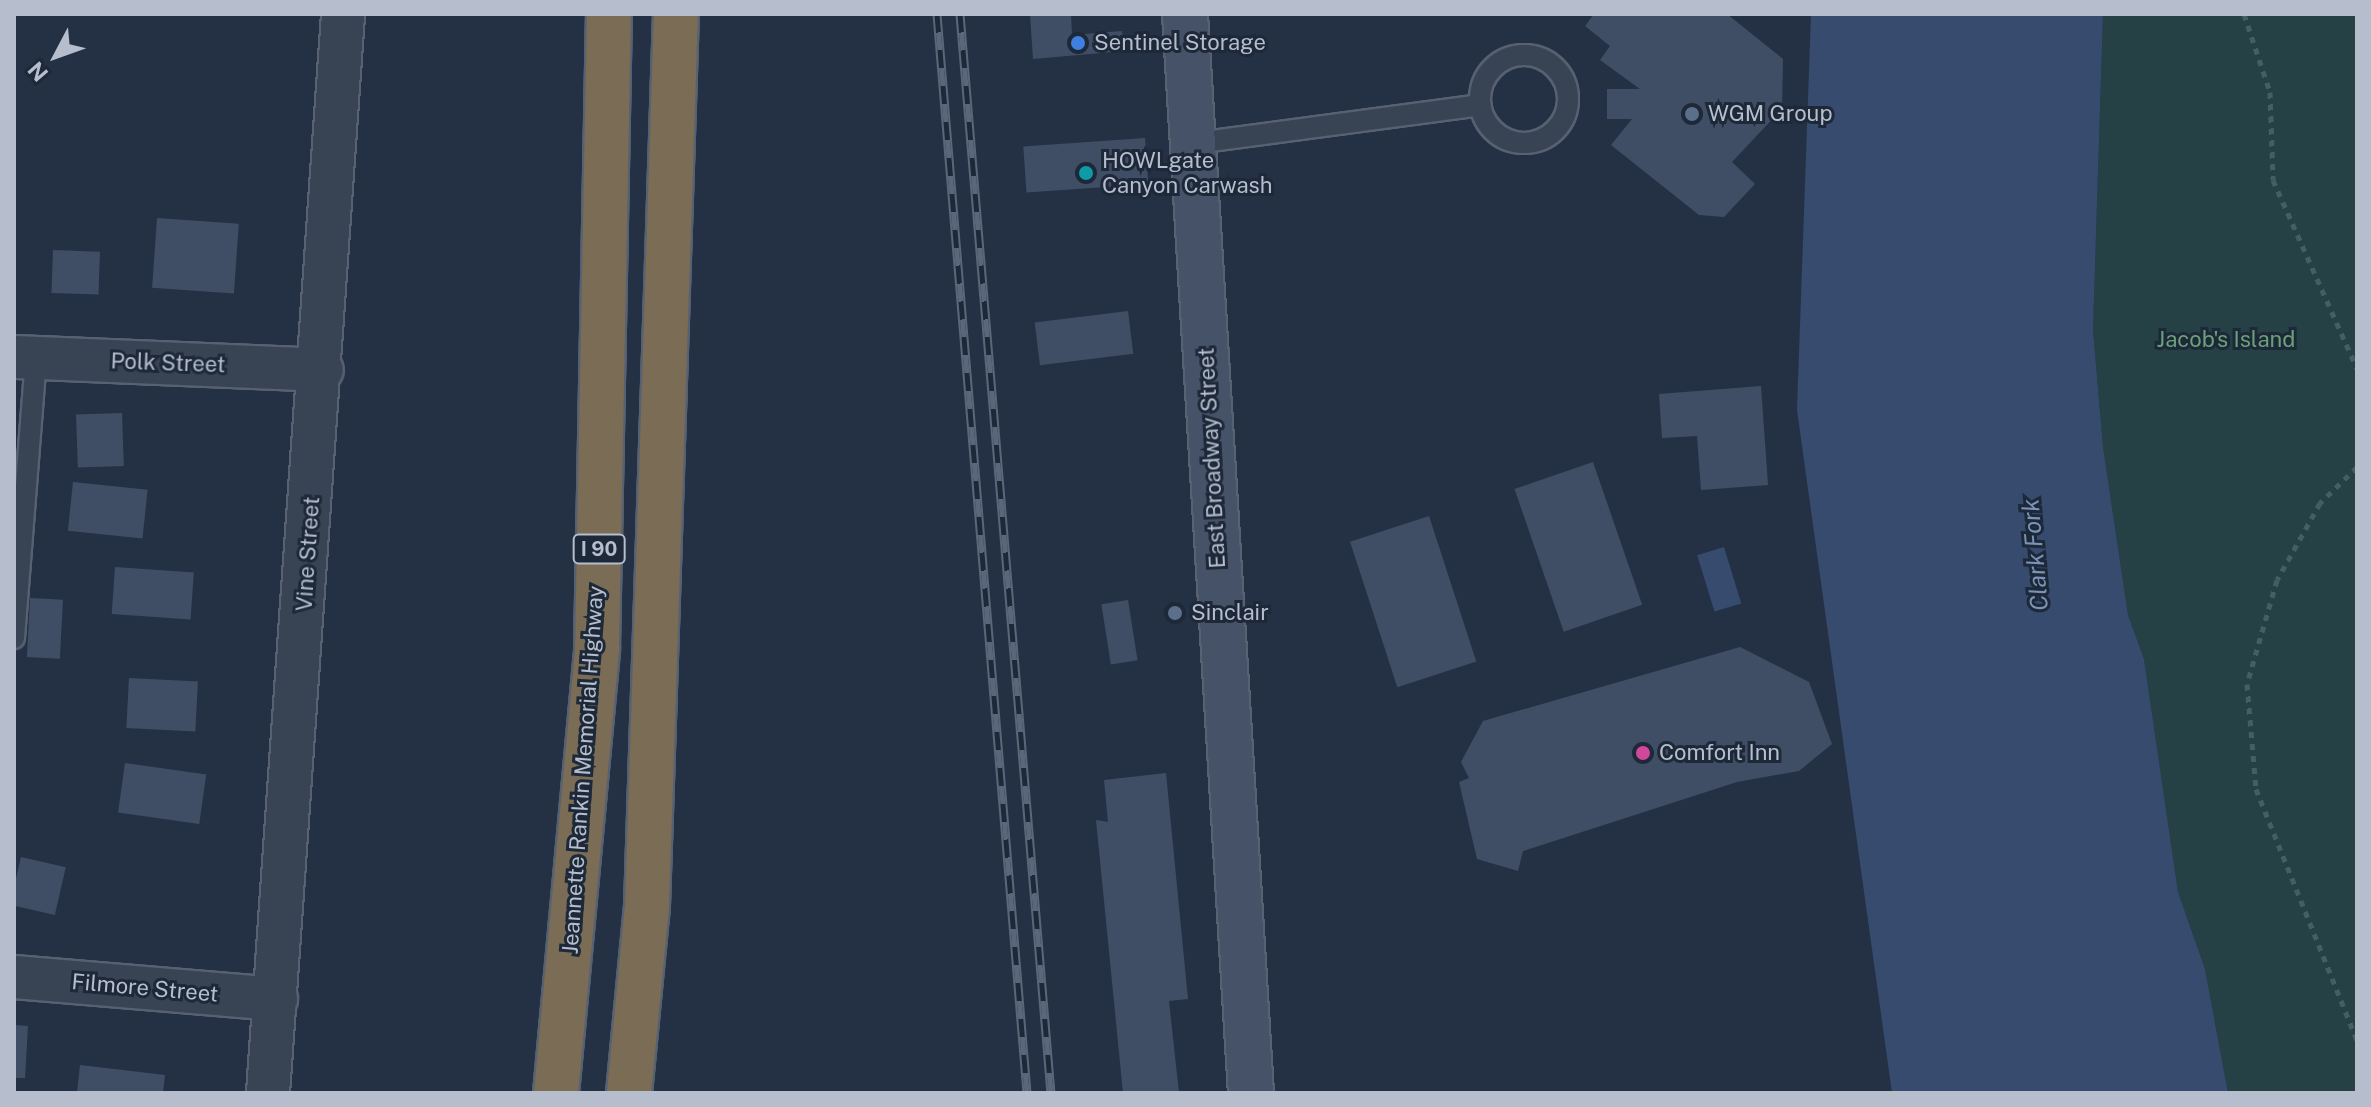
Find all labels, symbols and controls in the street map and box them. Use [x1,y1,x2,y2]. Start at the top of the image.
north arrow [16,16,96,96]
place label: Sentinel Storage [1094,30,1266,56]
marker: Sentinel Storage [1069,34,1087,52]
text: N [22,57,53,87]
place label: WGM Group [1708,101,1833,127]
marker: WGM Group [1683,105,1701,123]
place label: HOWLgate Canyon Carwash [1102,147,1272,198]
marker: HOWLgate Canyon Carwash [1077,164,1095,182]
park label: Jacob's Island [2157,327,2295,353]
street label: East Broadway Street [1193,347,1231,569]
street label: Polk Street [110,348,226,378]
street label: Vine Street [291,496,325,612]
water label: Clark Fork [2016,498,2054,612]
road number: I 90 [571,533,627,565]
street label: Jeannette Rankin Memorial Highway [557,585,609,955]
place label: Sinclair [1191,600,1269,626]
marker: Sinclair [1166,604,1184,622]
place label: Comfort Inn [1659,740,1780,766]
marker: Comfort Inn [1634,744,1652,762]
street label: Filmore Street [71,968,219,1008]

